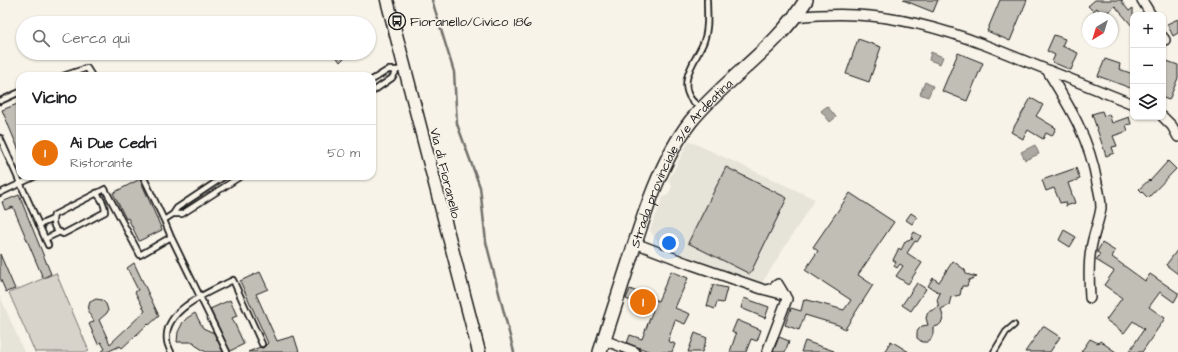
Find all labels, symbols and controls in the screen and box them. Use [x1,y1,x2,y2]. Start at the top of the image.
bus stop icon: Fioranello/Civico 186 [387,11,407,31]
north arrow [1082,12,1118,48]
map controls [1130,12,1166,120]
button: + [1130,12,1166,48]
place label: Fioranello/Civico 186 [410,13,532,31]
search box [16,16,376,60]
icon: search [30,27,52,49]
text: Cerca qui [62,28,130,49]
button: − [1130,48,1166,84]
street label: Strada provinciale 3/e Ardeatina [626,75,737,250]
button: layers [1130,84,1166,120]
text: Vicino [32,86,77,110]
street label: Via di Fioranello [425,126,465,221]
text: Ai Due Cedri [70,133,156,154]
text: 1 [44,144,46,162]
text: 50 m [327,144,360,162]
text: Ristorante [70,154,133,172]
your location [659,233,679,253]
pin: 1 [630,287,656,317]

